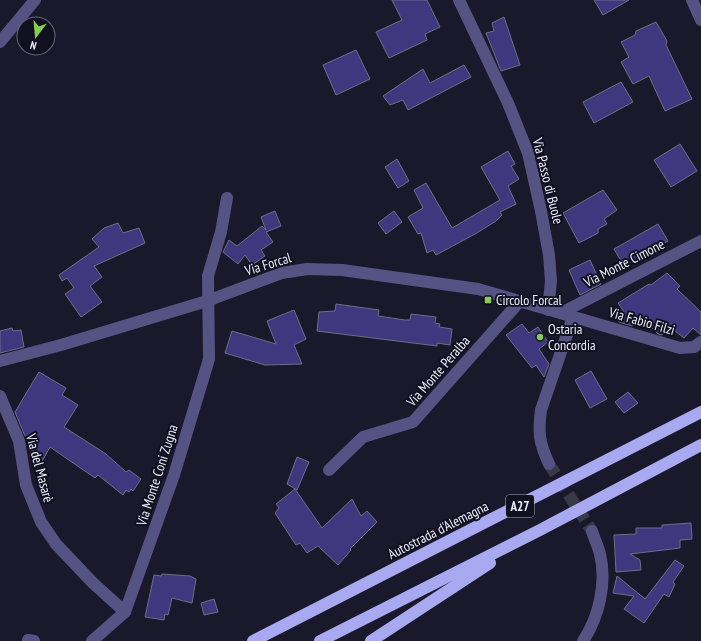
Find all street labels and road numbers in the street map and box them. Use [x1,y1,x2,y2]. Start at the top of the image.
street label: Via Passo di Buole [528,135,567,226]
street label: Via Monte Cimone [580,235,668,292]
street label: Via Forcal [242,248,294,280]
street label: Via Fabio Filzi [606,303,677,339]
street label: Via Monte Peralba [402,332,474,411]
street label: Via Monte Coni Zugna [132,422,182,529]
street label: Via del Masarè [22,431,58,505]
road number: A27 [506,495,534,517]
street label: Autostrada d'Alemagna [385,497,491,563]

